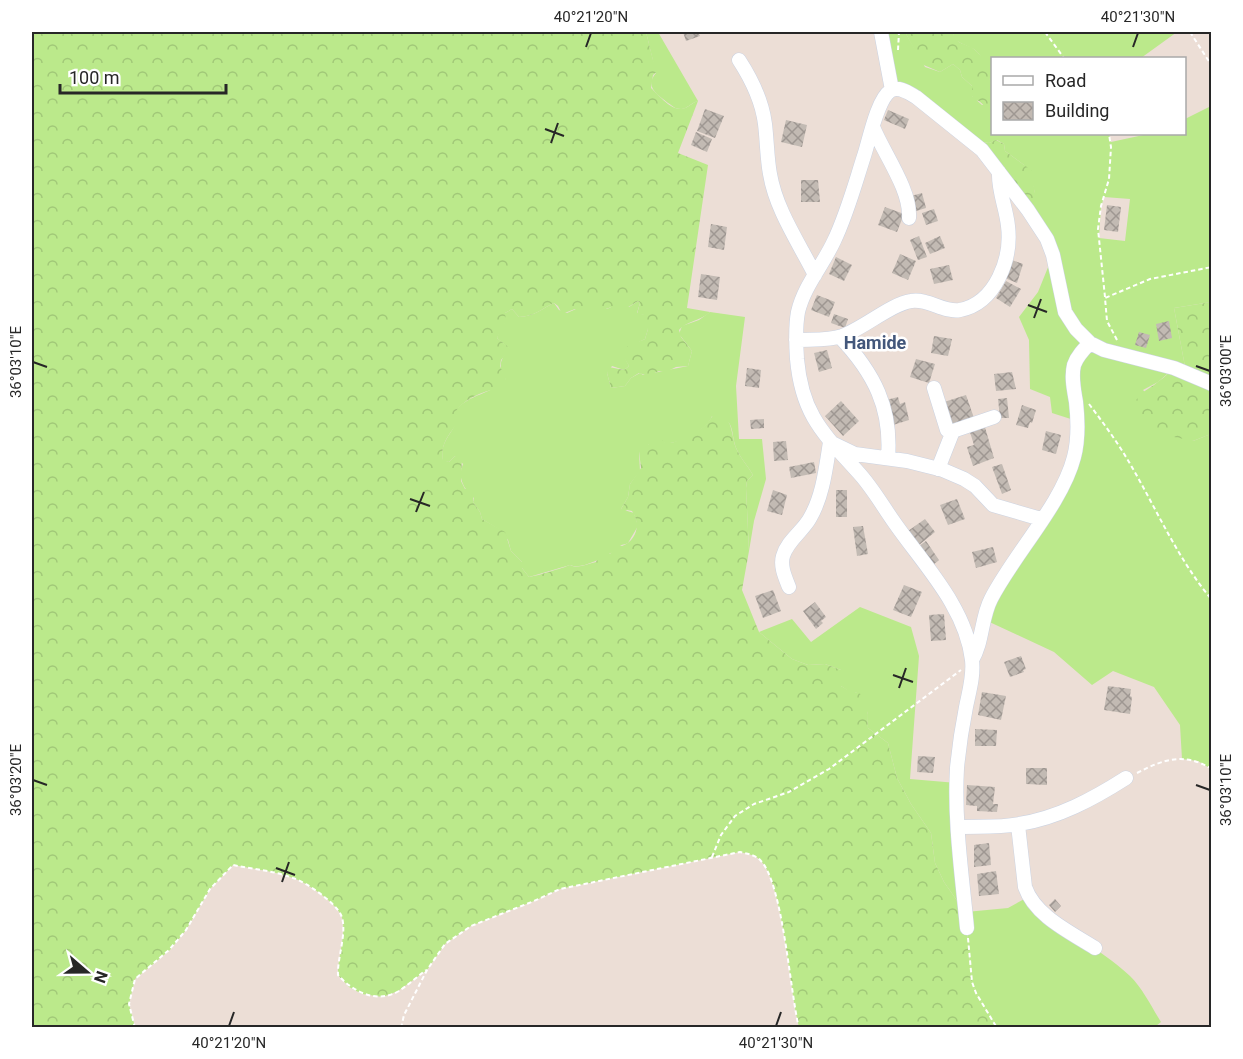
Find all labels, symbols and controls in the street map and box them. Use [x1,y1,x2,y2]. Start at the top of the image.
text: 40°21'20"N [554,8,628,26]
text: 40°21'30"N [1101,8,1175,26]
scale bar [60,57,226,95]
legend [991,57,1186,135]
text: 100 m [69,67,120,88]
text: Road [1045,70,1086,91]
text: Building [1045,100,1109,121]
text: 36°03'10"E [7,325,25,398]
district label: Hamide [844,332,907,353]
text: 36°03'00"E [1217,334,1235,407]
text: 36°03'20"E [7,743,25,816]
text: 36°03'10"E [1217,753,1235,826]
north arrow [57,942,117,1002]
text: N [90,968,111,986]
text: 40°21'20"N [192,1034,266,1052]
text: 40°21'30"N [739,1034,813,1052]

